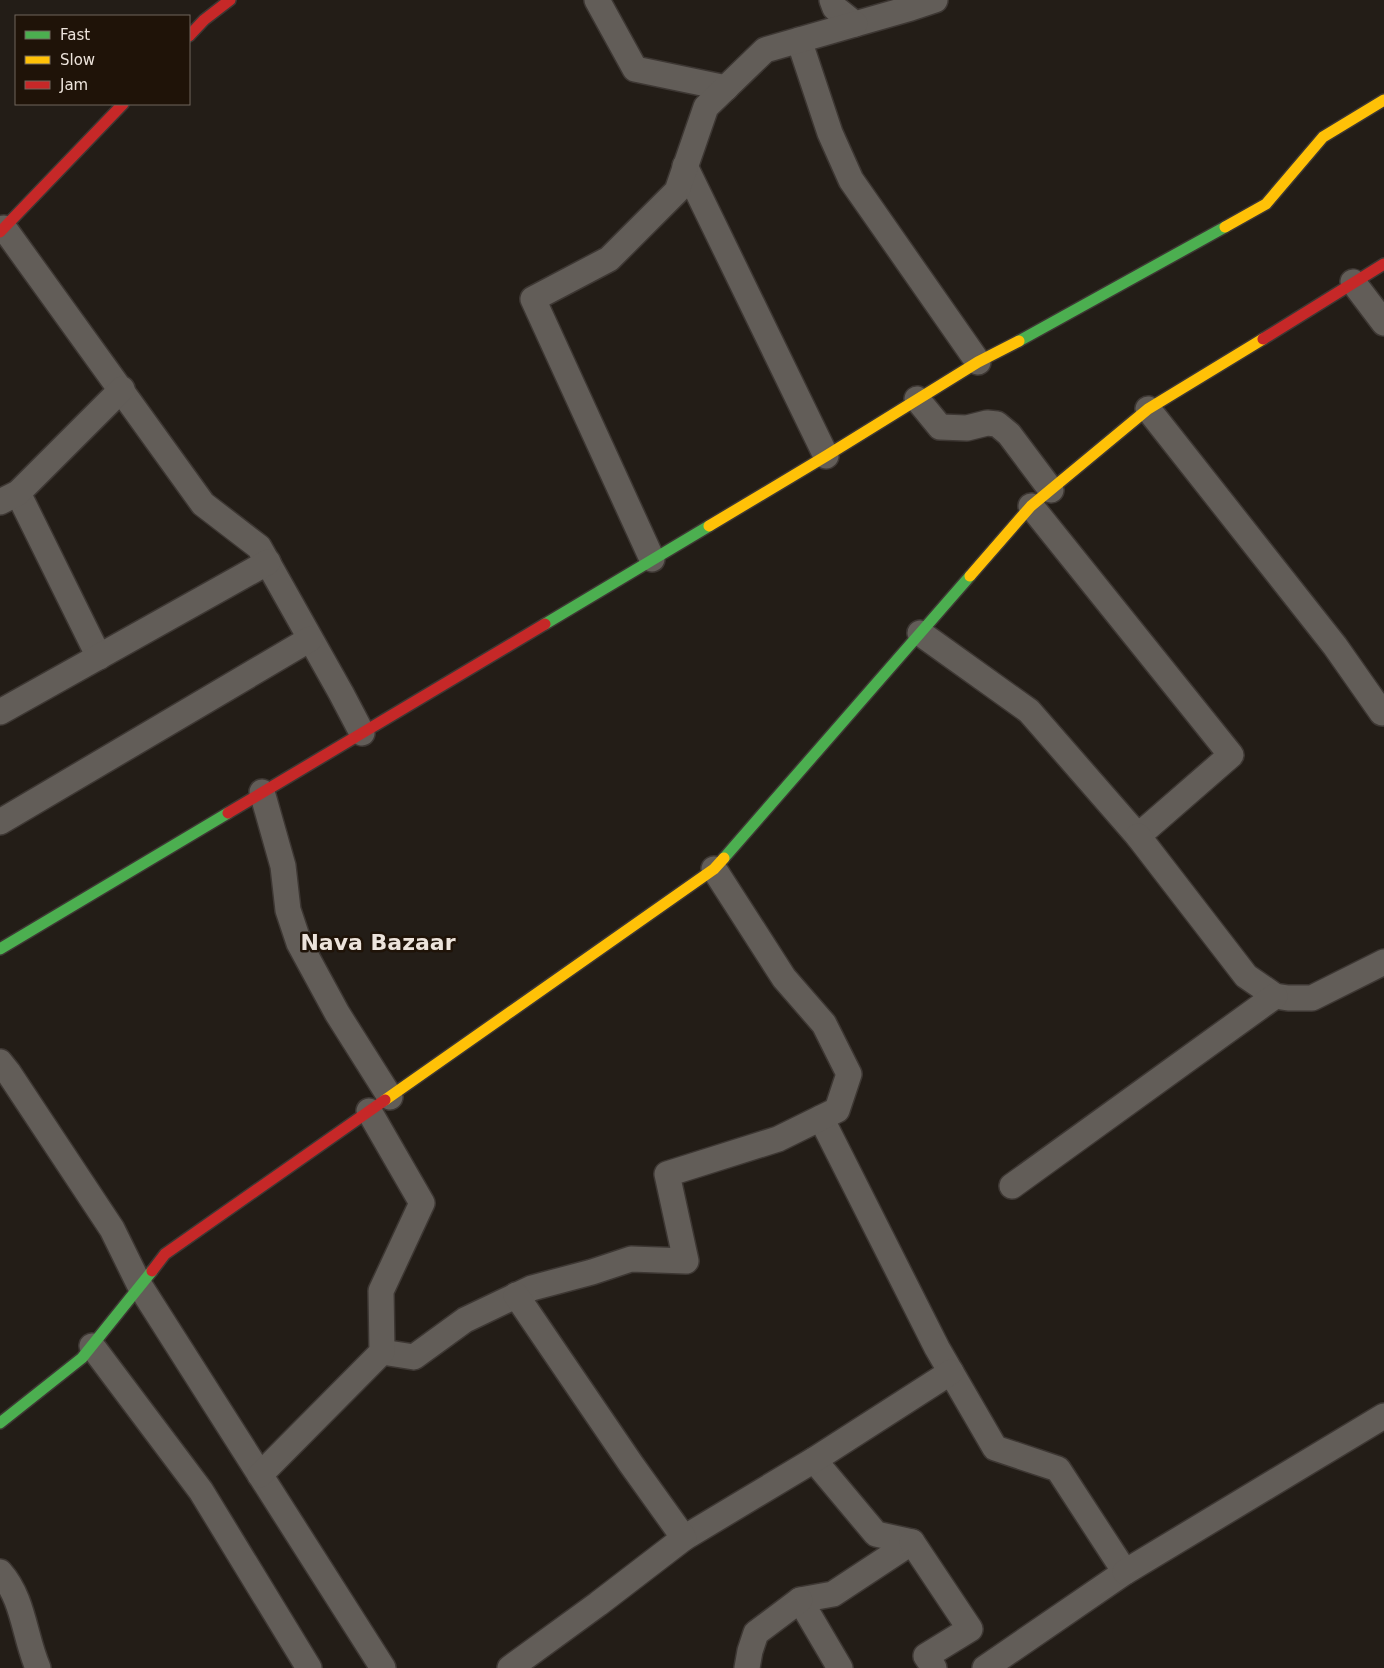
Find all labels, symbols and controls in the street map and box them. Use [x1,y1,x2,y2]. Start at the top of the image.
legend [15,15,190,105]
text: Fast [60,26,90,44]
text: Slow [60,51,95,69]
text: Jam [59,76,88,94]
district label: Nava Bazaar [300,930,456,955]

